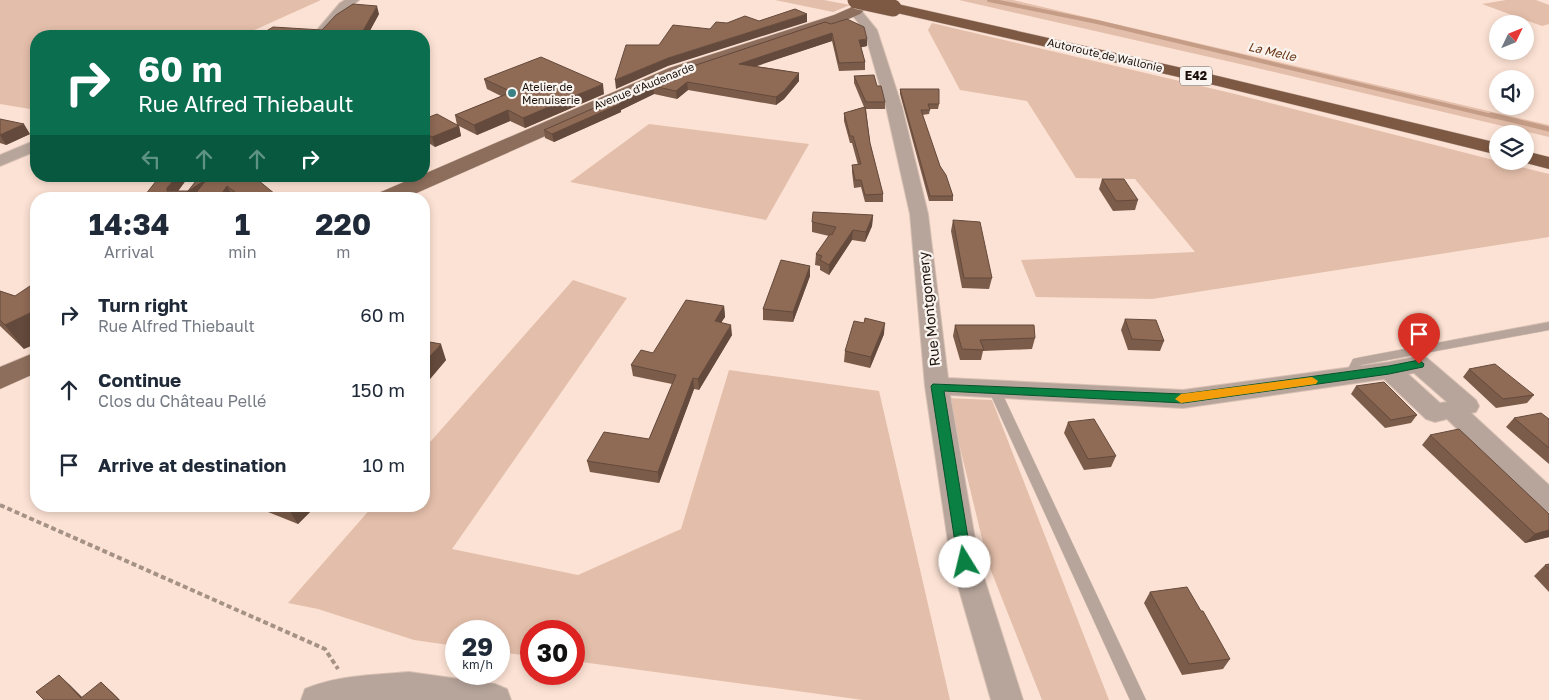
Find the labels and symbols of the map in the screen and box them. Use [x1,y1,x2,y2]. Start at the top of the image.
north arrow [1489,15,1534,60]
street label: Autoroute de Wallonie [1046,35,1164,74]
water label: La Melle [1247,39,1298,65]
street label: Avenue d'Audenarde [592,59,696,112]
road number: E42 [1180,66,1212,85]
place label: Atelier de Menuiserie [522,80,580,106]
marker: Atelier de Menuiserie [506,87,518,99]
street label: Rue Montgomery [914,251,943,367]
pin [1398,313,1440,364]
position arrow [938,535,990,587]
speed limit sign: 30 [520,620,585,685]

